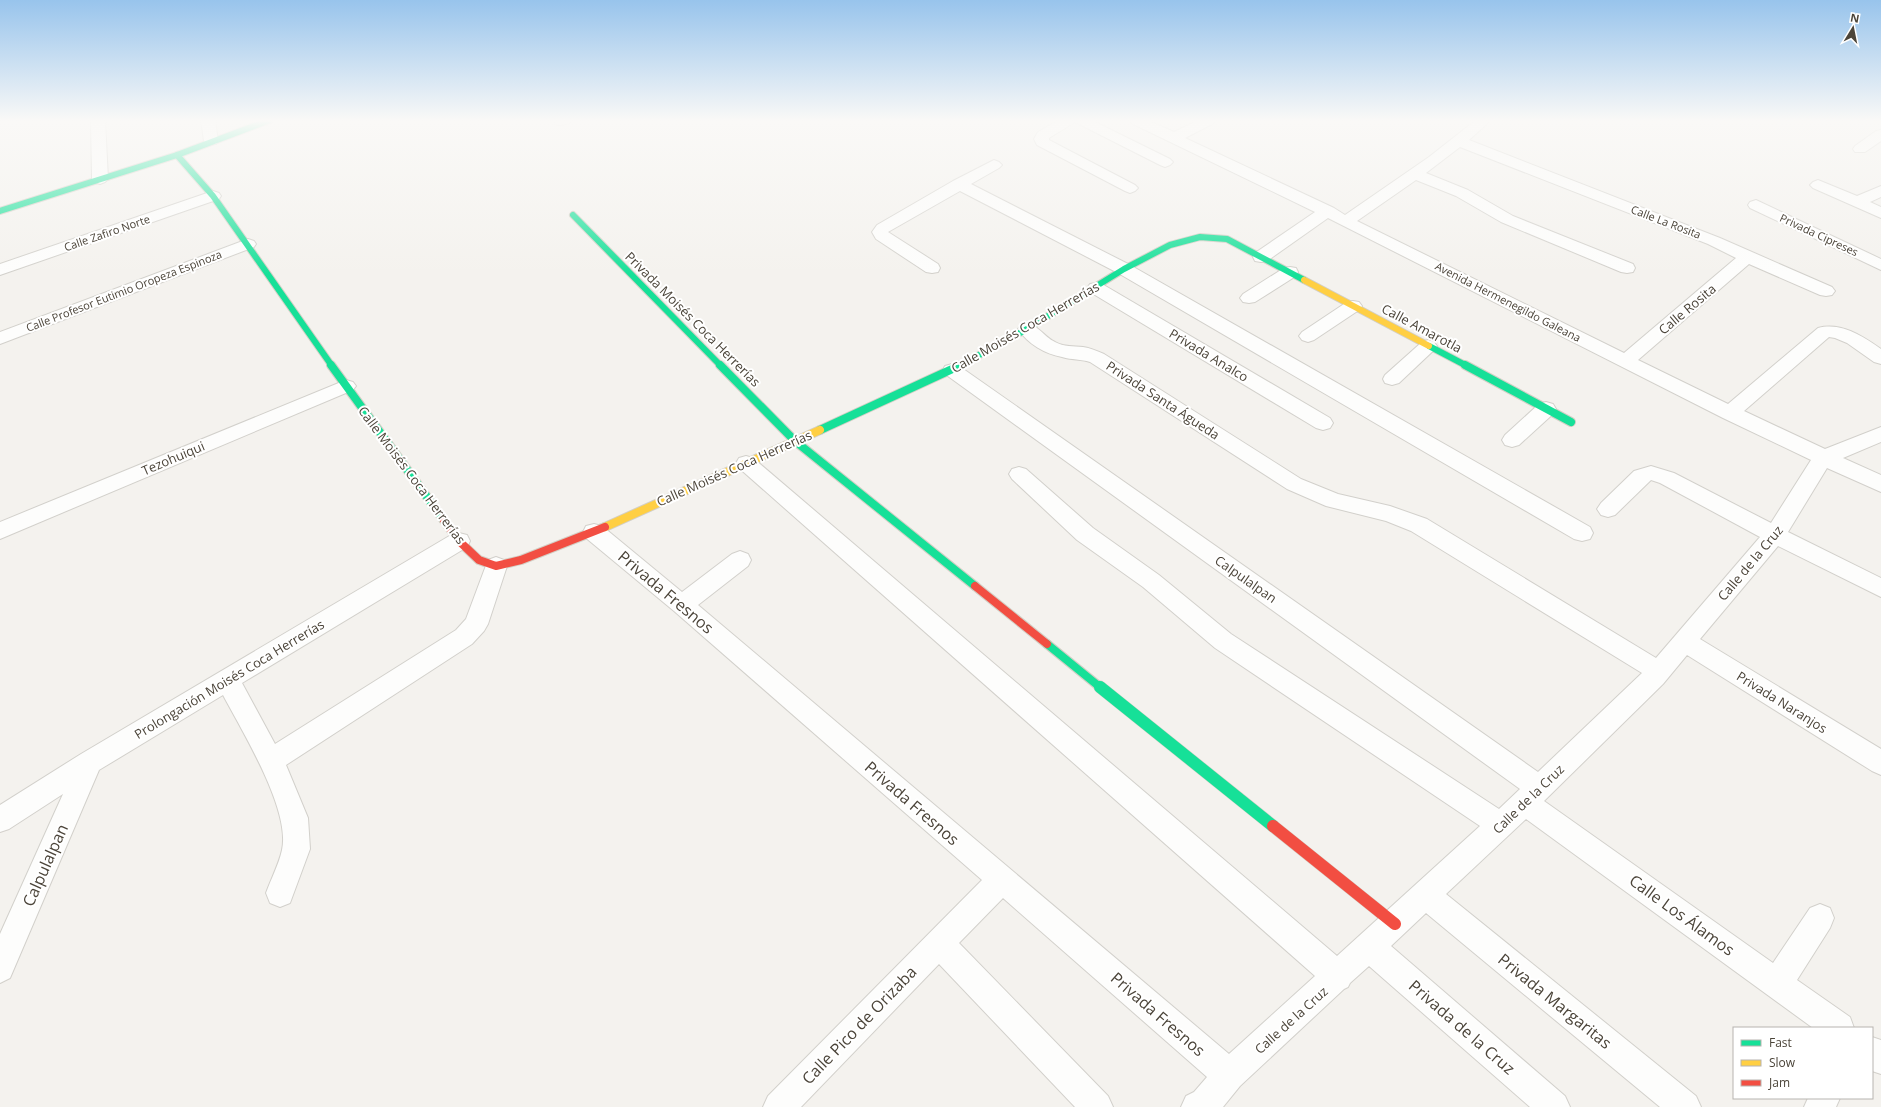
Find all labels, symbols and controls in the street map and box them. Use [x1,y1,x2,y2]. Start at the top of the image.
north arrow [1833,8,1873,48]
text: N [1849,9,1861,26]
street label: Calle La Rosita [1629,201,1703,242]
street label: Privada Cipreses [1778,210,1861,259]
street label: Calle Zafiro Norte [62,211,152,254]
street label: Calle Profesor Eutimio Oropeza Espinoza [24,246,224,335]
street label: Privada Moisés Coca Herrerías [622,248,764,390]
street label: Avenida Hermenegildo Galeana [1433,258,1584,345]
street label: Calle Moisés Coca Herrerías [948,277,1102,377]
street label: Calle Rosita [1654,280,1720,338]
street label: Calle Amarotla [1379,299,1465,357]
street label: Privada Analco [1166,324,1252,386]
street label: Privada Santa Águeda [1103,357,1223,443]
street label: Calle Moisés Coca Herrerías [354,402,470,548]
street label: Calle Moisés Coca Herrerías [654,426,814,510]
street label: Tezohuiqui [139,437,207,479]
street label: Calle de la Cruz [1713,522,1787,604]
street label: Privada Fresnos [614,546,718,638]
street label: Calpulalpan [1212,551,1280,607]
street label: Prolongación Moisés Coca Herrerías [131,615,327,743]
street label: Privada Naranjos [1733,667,1831,737]
street label: Privada Fresnos [860,756,964,850]
street label: Calle de la Cruz [1488,760,1568,838]
street label: Calpulalpan [17,820,73,910]
street label: Calle Los Álamos [1625,869,1739,961]
street label: Privada Margaritas [1494,948,1616,1054]
street label: Calle Pico de Orizaba [797,961,921,1089]
street label: Privada Fresnos [1106,967,1210,1061]
street label: Privada de la Cruz [1404,975,1520,1079]
street label: Calle de la Cruz [1251,982,1331,1058]
legend [1733,1027,1873,1099]
text: Fast [1769,1034,1792,1051]
text: Slow [1769,1054,1796,1071]
text: Jam [1768,1074,1790,1091]

